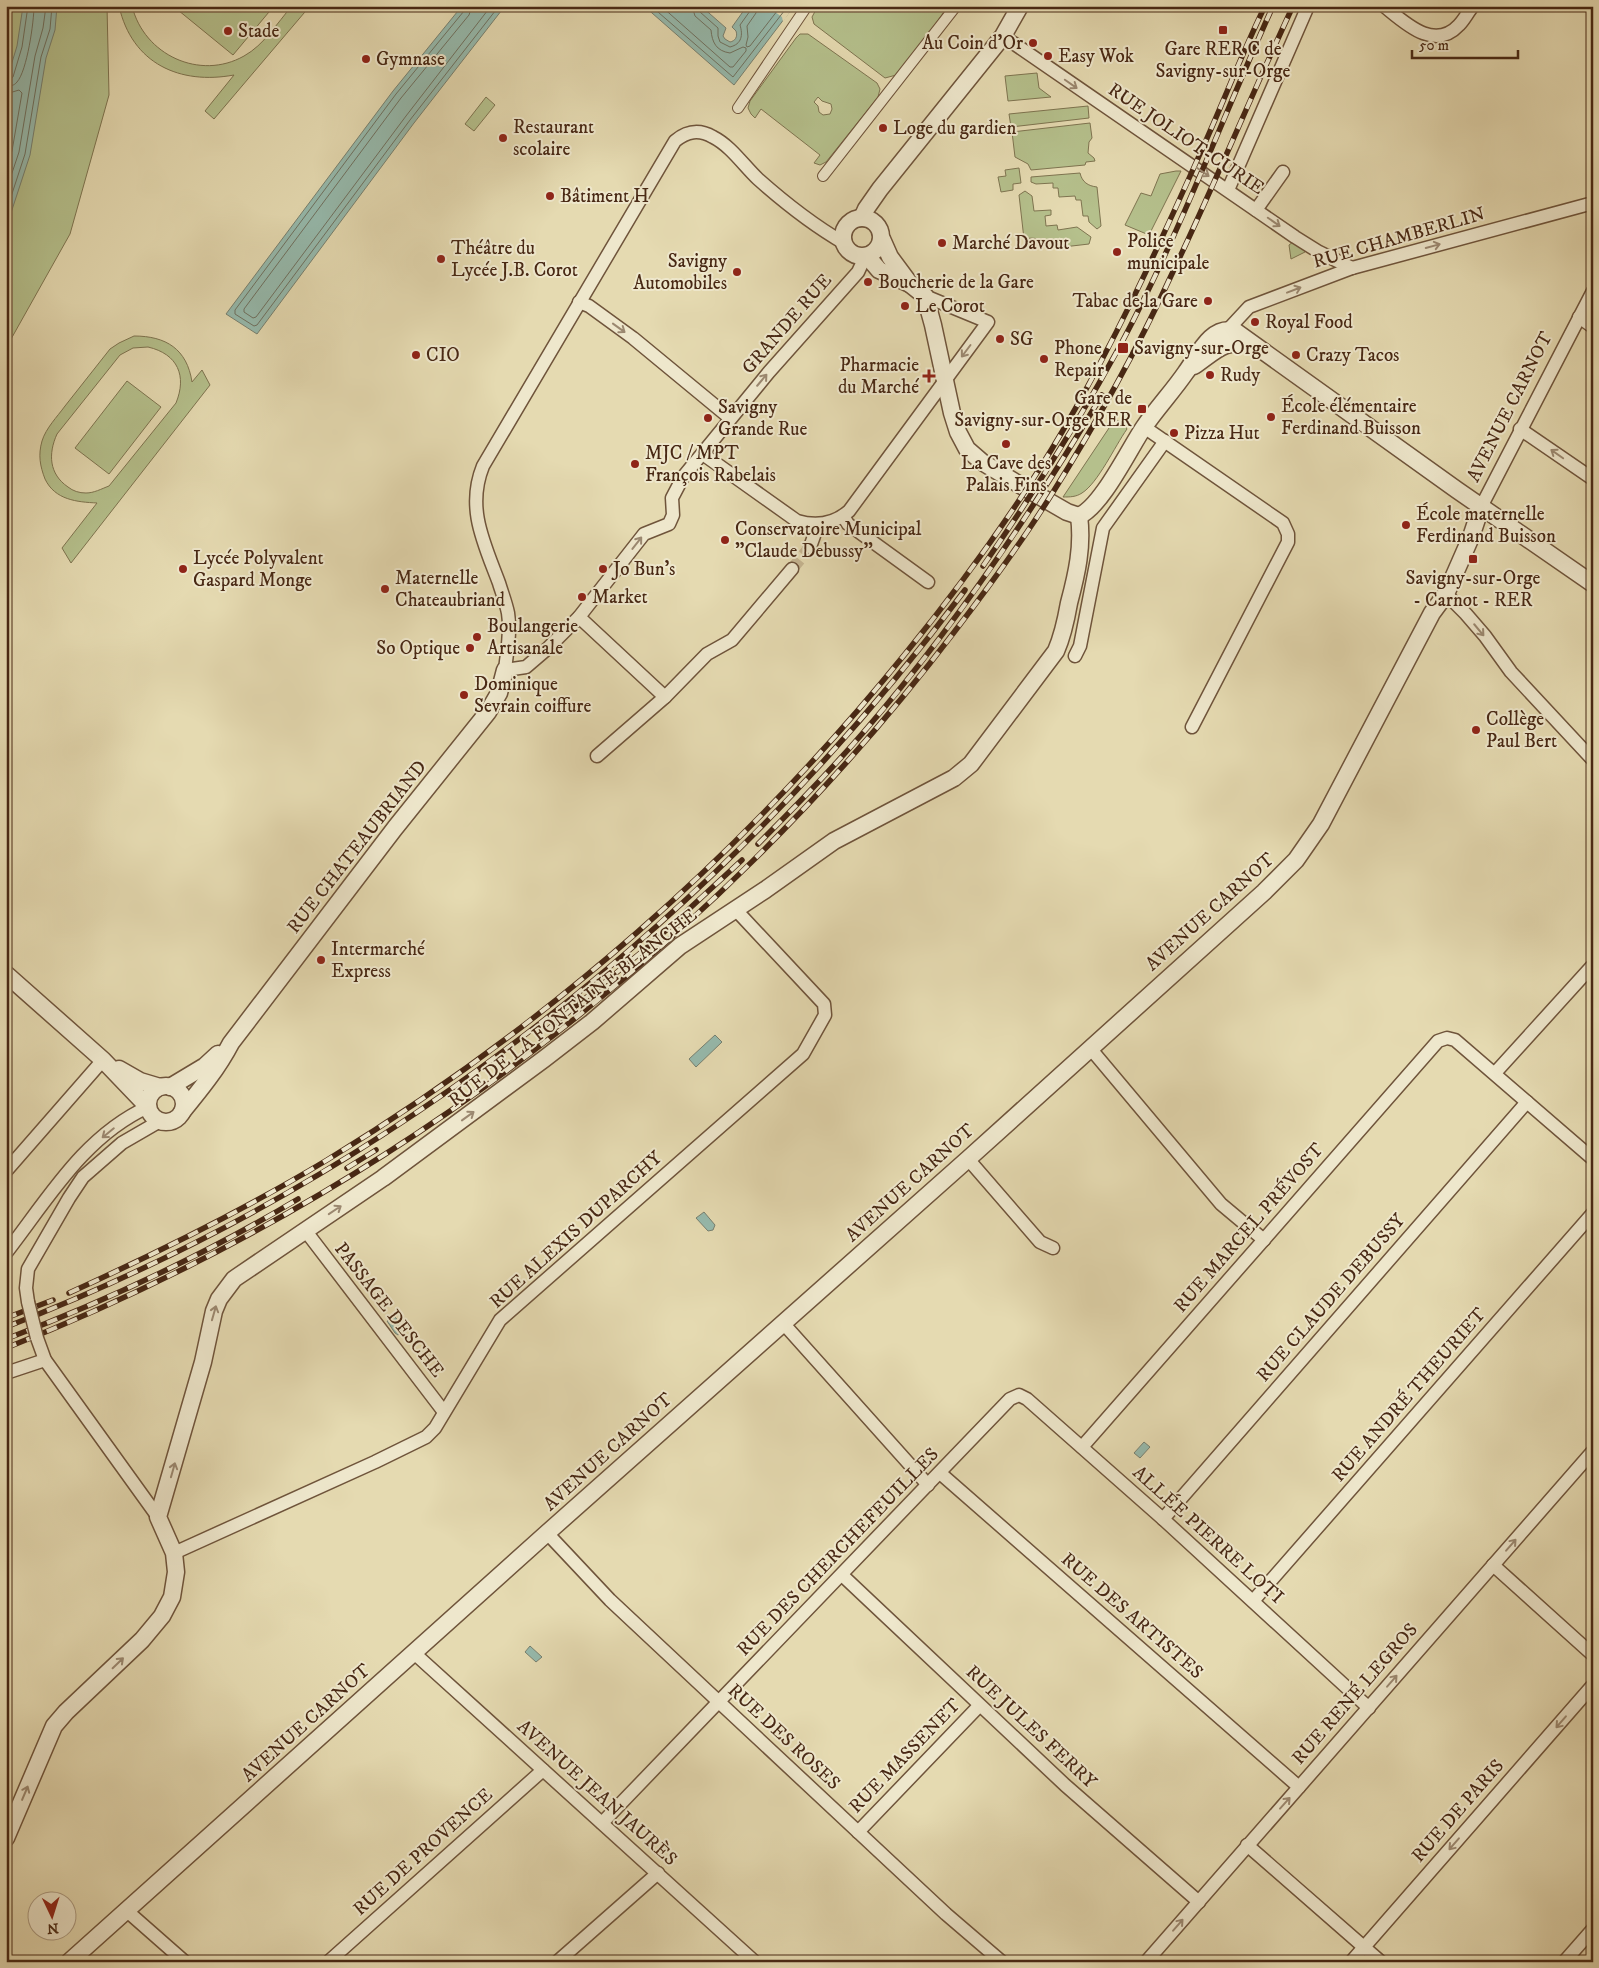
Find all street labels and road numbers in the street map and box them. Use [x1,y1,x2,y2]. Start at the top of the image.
street label: RUE JOLIOT-CURIE [1104,78,1268,200]
street label: RUE CHAMBERLIN [1310,202,1488,274]
street label: GRANDE RUE [737,269,837,379]
street label: AVENUE CARNOT [1462,328,1558,486]
street label: RUE CHATEAUBRIAND [282,756,432,938]
street label: AVENUE CARNOT [1141,848,1280,976]
street label: RUE DE LA FONTAINE BLANCHE [444,904,702,1112]
street label: AVENUE CARNOT [841,1119,980,1247]
street label: RUE MARCEL PRÉVOST [1168,1137,1329,1317]
street label: RUE ALEXIS DUPARCHY [485,1146,668,1313]
street label: RUE CLAUDE DEBUSSY [1252,1209,1411,1387]
street label: PASSAGE DESCHE [329,1238,449,1382]
street label: RUE ANDRÉ THEURIET [1326,1302,1491,1487]
street label: AVENUE CARNOT [539,1388,678,1516]
street label: RUE DES CHERCHEFEUILLES [732,1443,944,1661]
street label: ALLÉE PIERRE LOTI [1128,1460,1289,1609]
street label: RUE DES ARTISTES [1056,1548,1208,1684]
street label: RUE RENÉ LEGROS [1286,1618,1423,1770]
street label: AVENUE CARNOT [237,1659,376,1787]
street label: RUE JULES FERRY [961,1661,1102,1794]
street label: RUE DES ROSES [723,1679,845,1795]
street label: RUE MASSENET [844,1693,966,1818]
street label: AVENUE JEAN JAURÈS [512,1714,682,1871]
street label: RUE DE PARIS [1407,1755,1509,1867]
street label: RUE DE PROVENCE [349,1783,497,1921]

